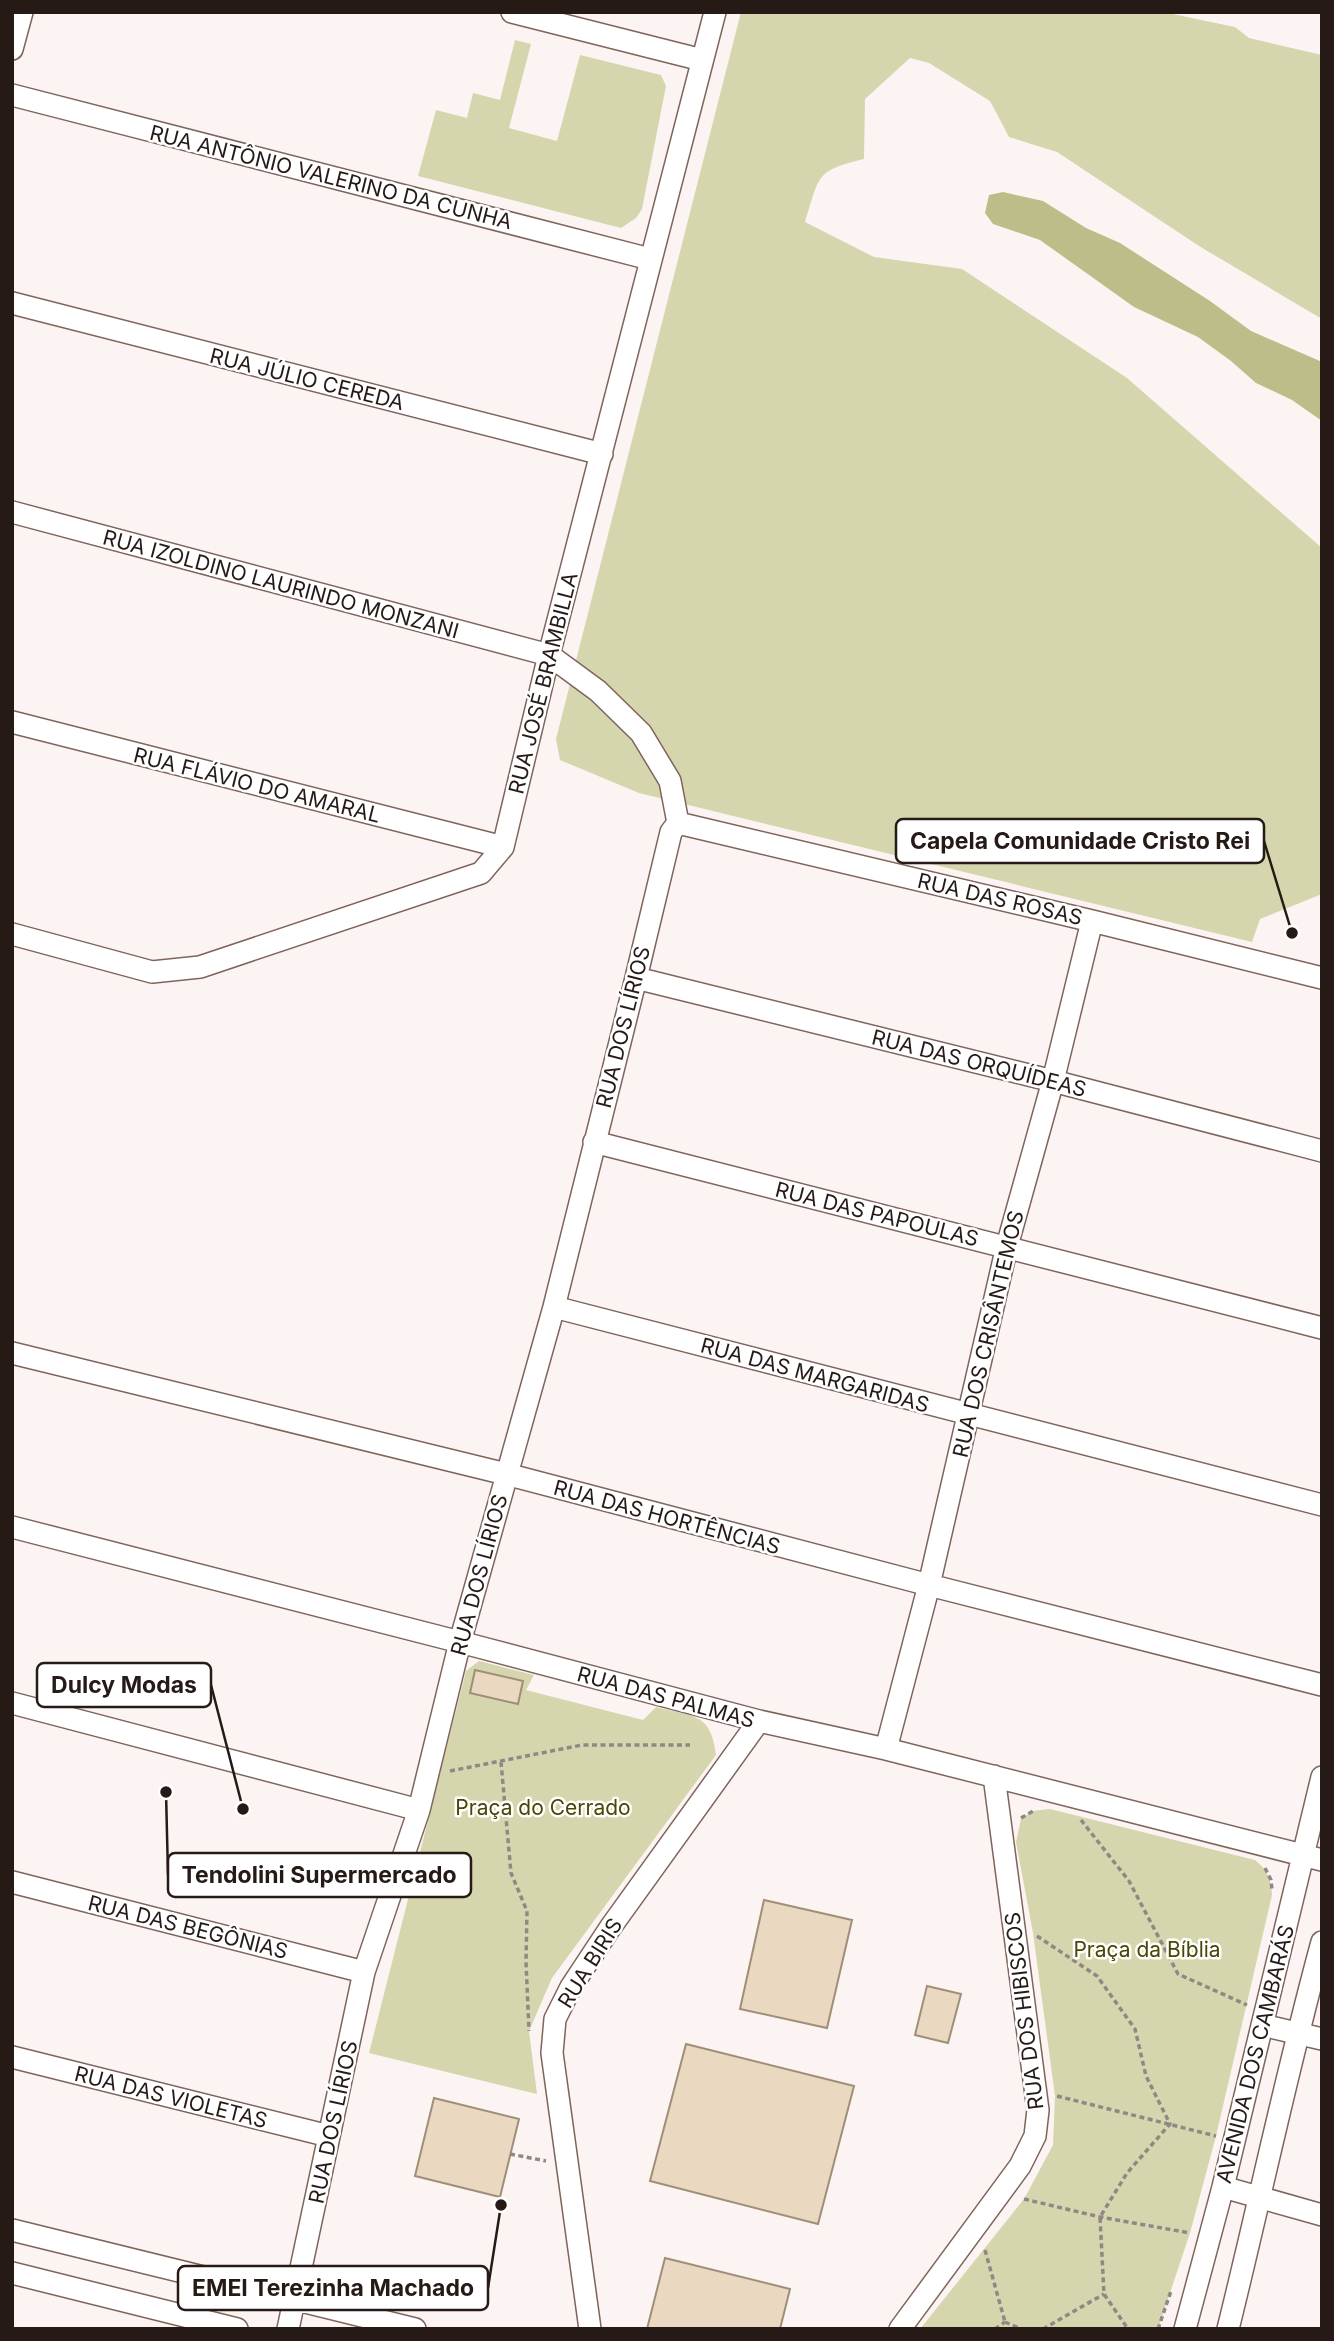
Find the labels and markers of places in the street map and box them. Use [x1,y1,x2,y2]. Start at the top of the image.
callout: Capela Comunidade Cristo Rei [896,819,1264,863]
callout: Dulcy Modas [37,1663,211,1707]
callout: Tendolini Supermercado [168,1853,471,1897]
callout: EMEI Terezinha Machado [178,2266,488,2310]

